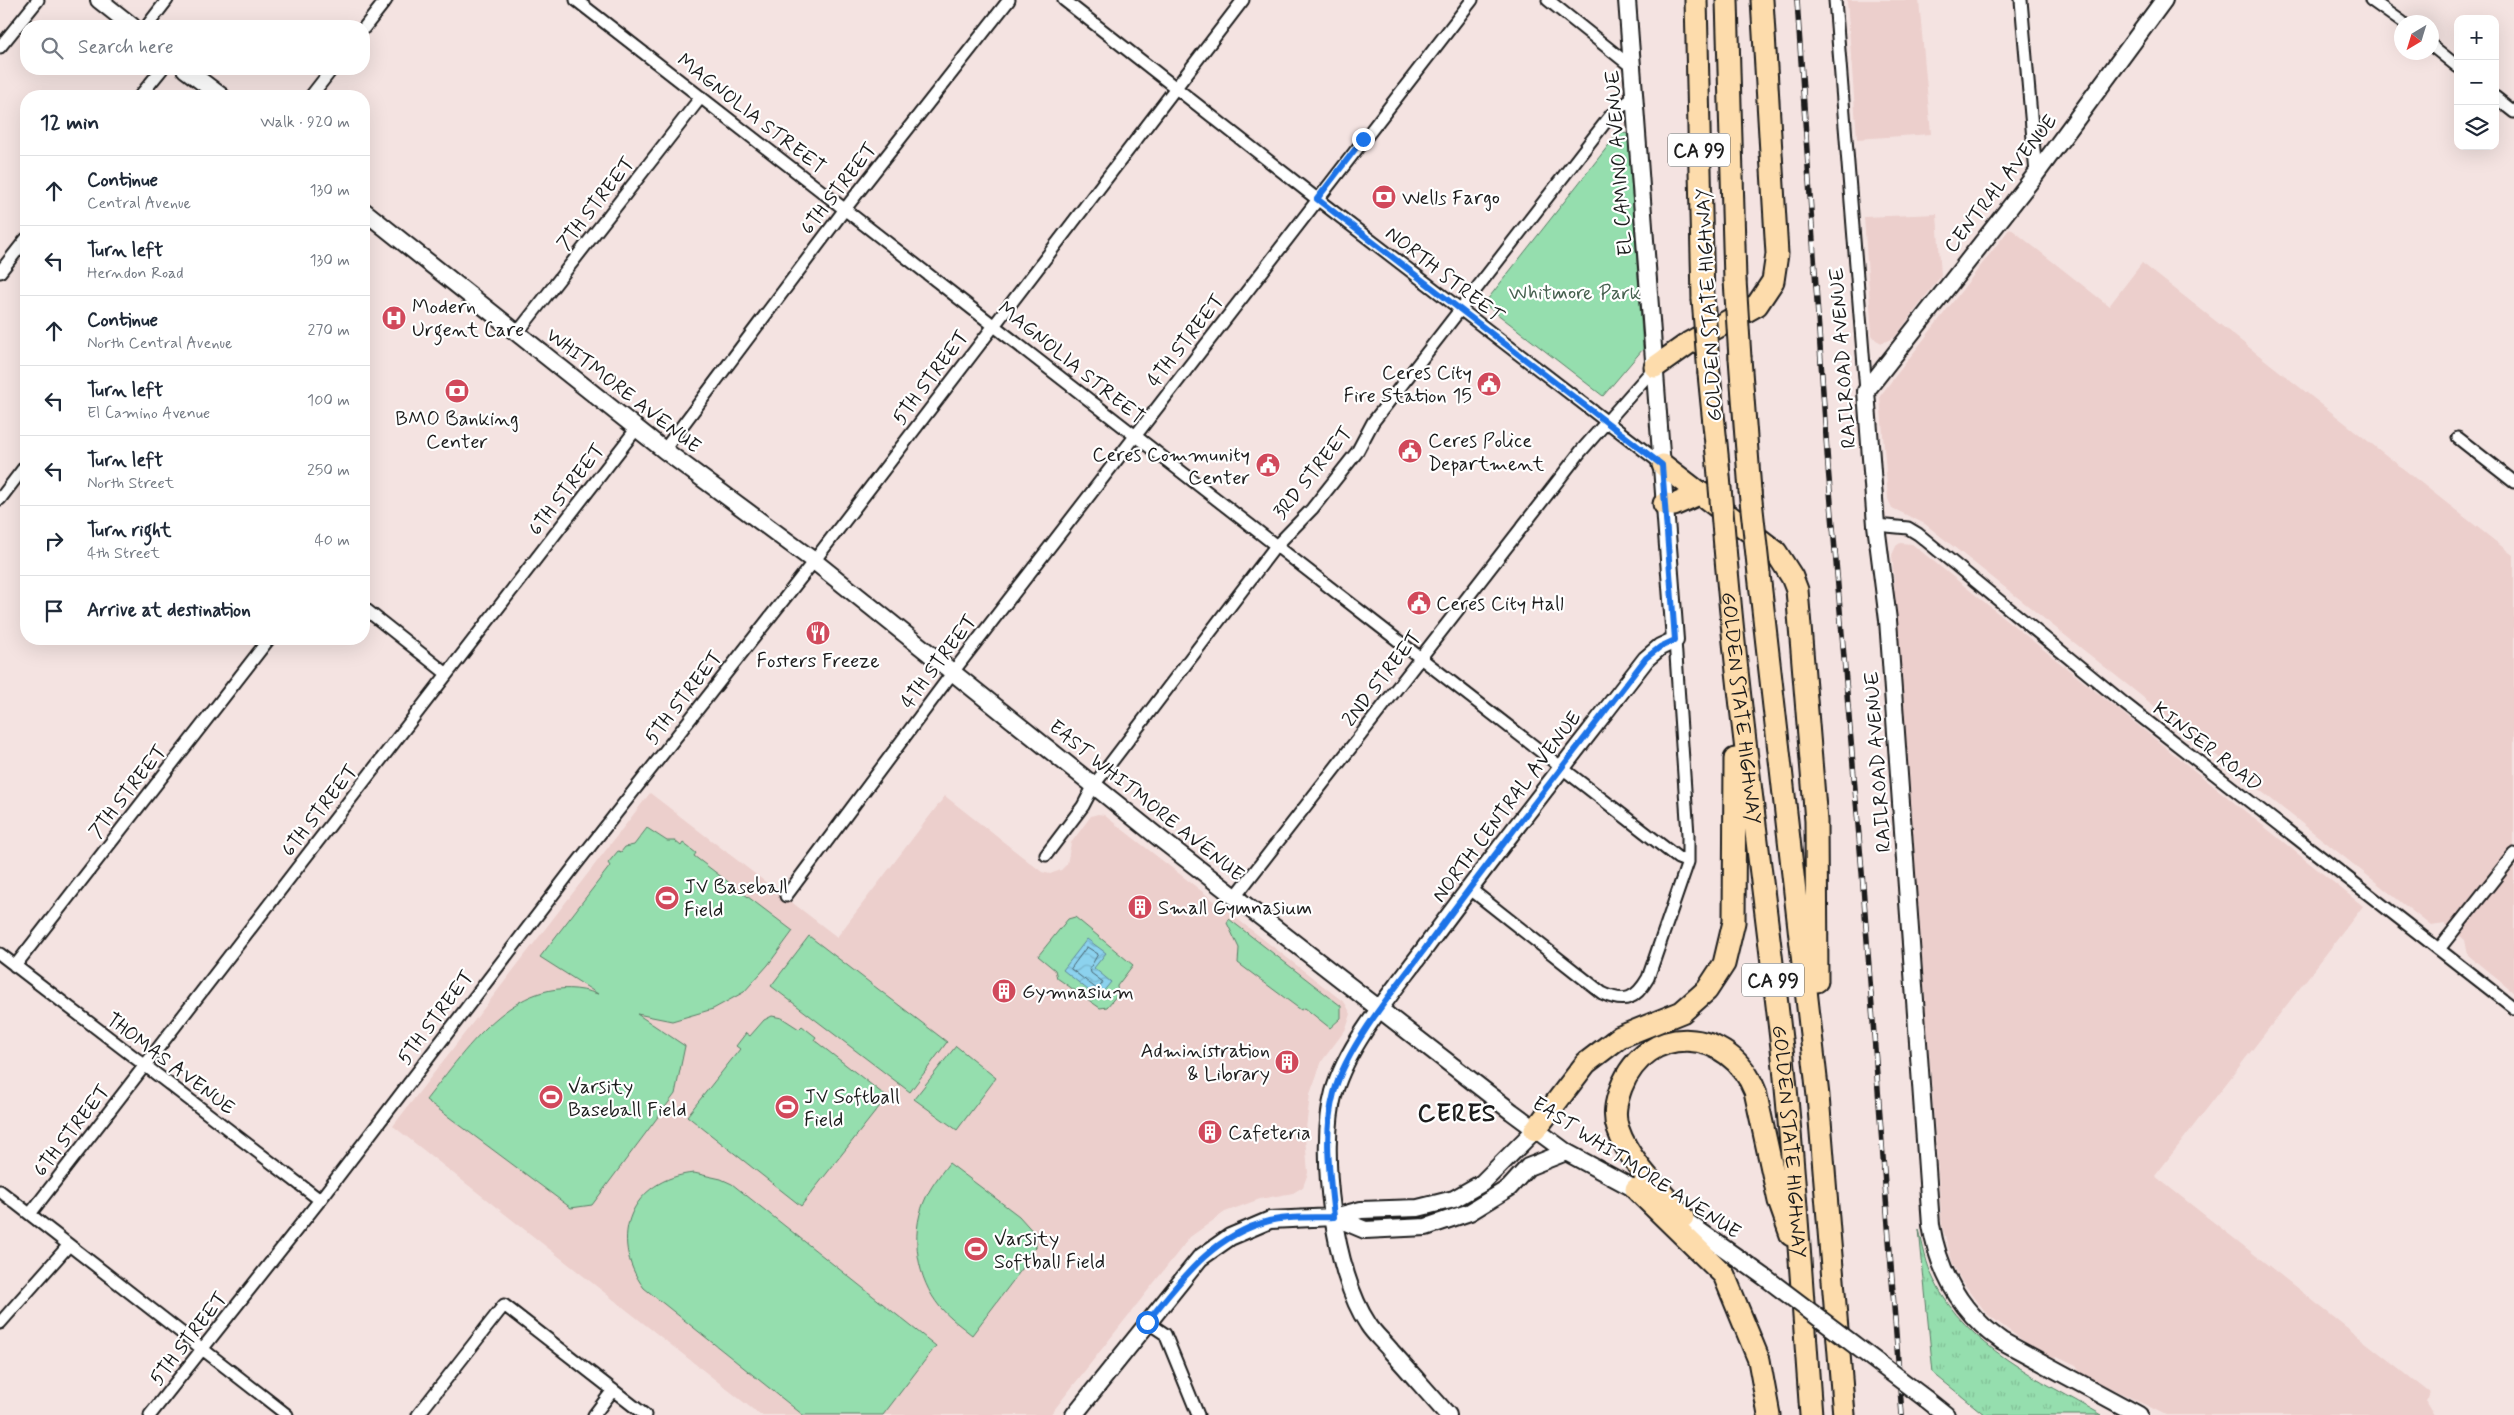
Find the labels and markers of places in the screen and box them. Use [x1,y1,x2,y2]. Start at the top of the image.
bank icon: Wells Fargo [1371,184,1397,210]
place label: Wells Fargo [1402,185,1500,212]
place label: Modern Urgent Care [412,294,524,346]
hospital icon: Modern Urgent Care [381,305,407,331]
place label: Ceres City Fire Station 15 [1344,360,1472,410]
public building icon: Ceres City Fire Station 15 [1476,371,1502,397]
bank icon: BMO Banking Center [444,378,470,404]
place label: BMO Banking Center [395,406,519,456]
place label: Ceres Police Department [1428,428,1544,478]
public building icon: Ceres Police Department [1397,438,1423,464]
place label: Ceres Community Center [1092,442,1250,492]
public building icon: Ceres Community Center [1255,452,1281,478]
public building icon: Ceres City Hall [1406,590,1432,616]
place label: Ceres City Hall [1436,591,1564,618]
restaurant icon: Fosters Freeze [805,620,831,646]
place label: Fosters Freeze [756,648,880,675]
place label: JV Baseball Field [684,874,788,924]
sports icon: JV Baseball Field [654,885,680,911]
building icon: Small Gymnasium [1127,894,1153,920]
place label: Small Gymnasium [1158,895,1312,922]
building icon: Gymnasium [991,978,1017,1004]
place label: Gymnasium [1022,979,1134,1006]
place label: Administration & Library [1140,1038,1270,1088]
building icon: Administration & Library [1274,1049,1300,1075]
place label: Varsity Baseball Field [568,1074,686,1124]
sports icon: Varsity Baseball Field [538,1084,564,1110]
place label: JV Softball Field [804,1084,900,1134]
sports icon: JV Softball Field [774,1094,800,1120]
building icon: Cafeteria [1197,1119,1223,1145]
place label: Cafeteria [1228,1120,1311,1147]
place label: Varsity Softball Field [994,1226,1105,1276]
sports icon: Varsity Softball Field [963,1236,989,1262]

